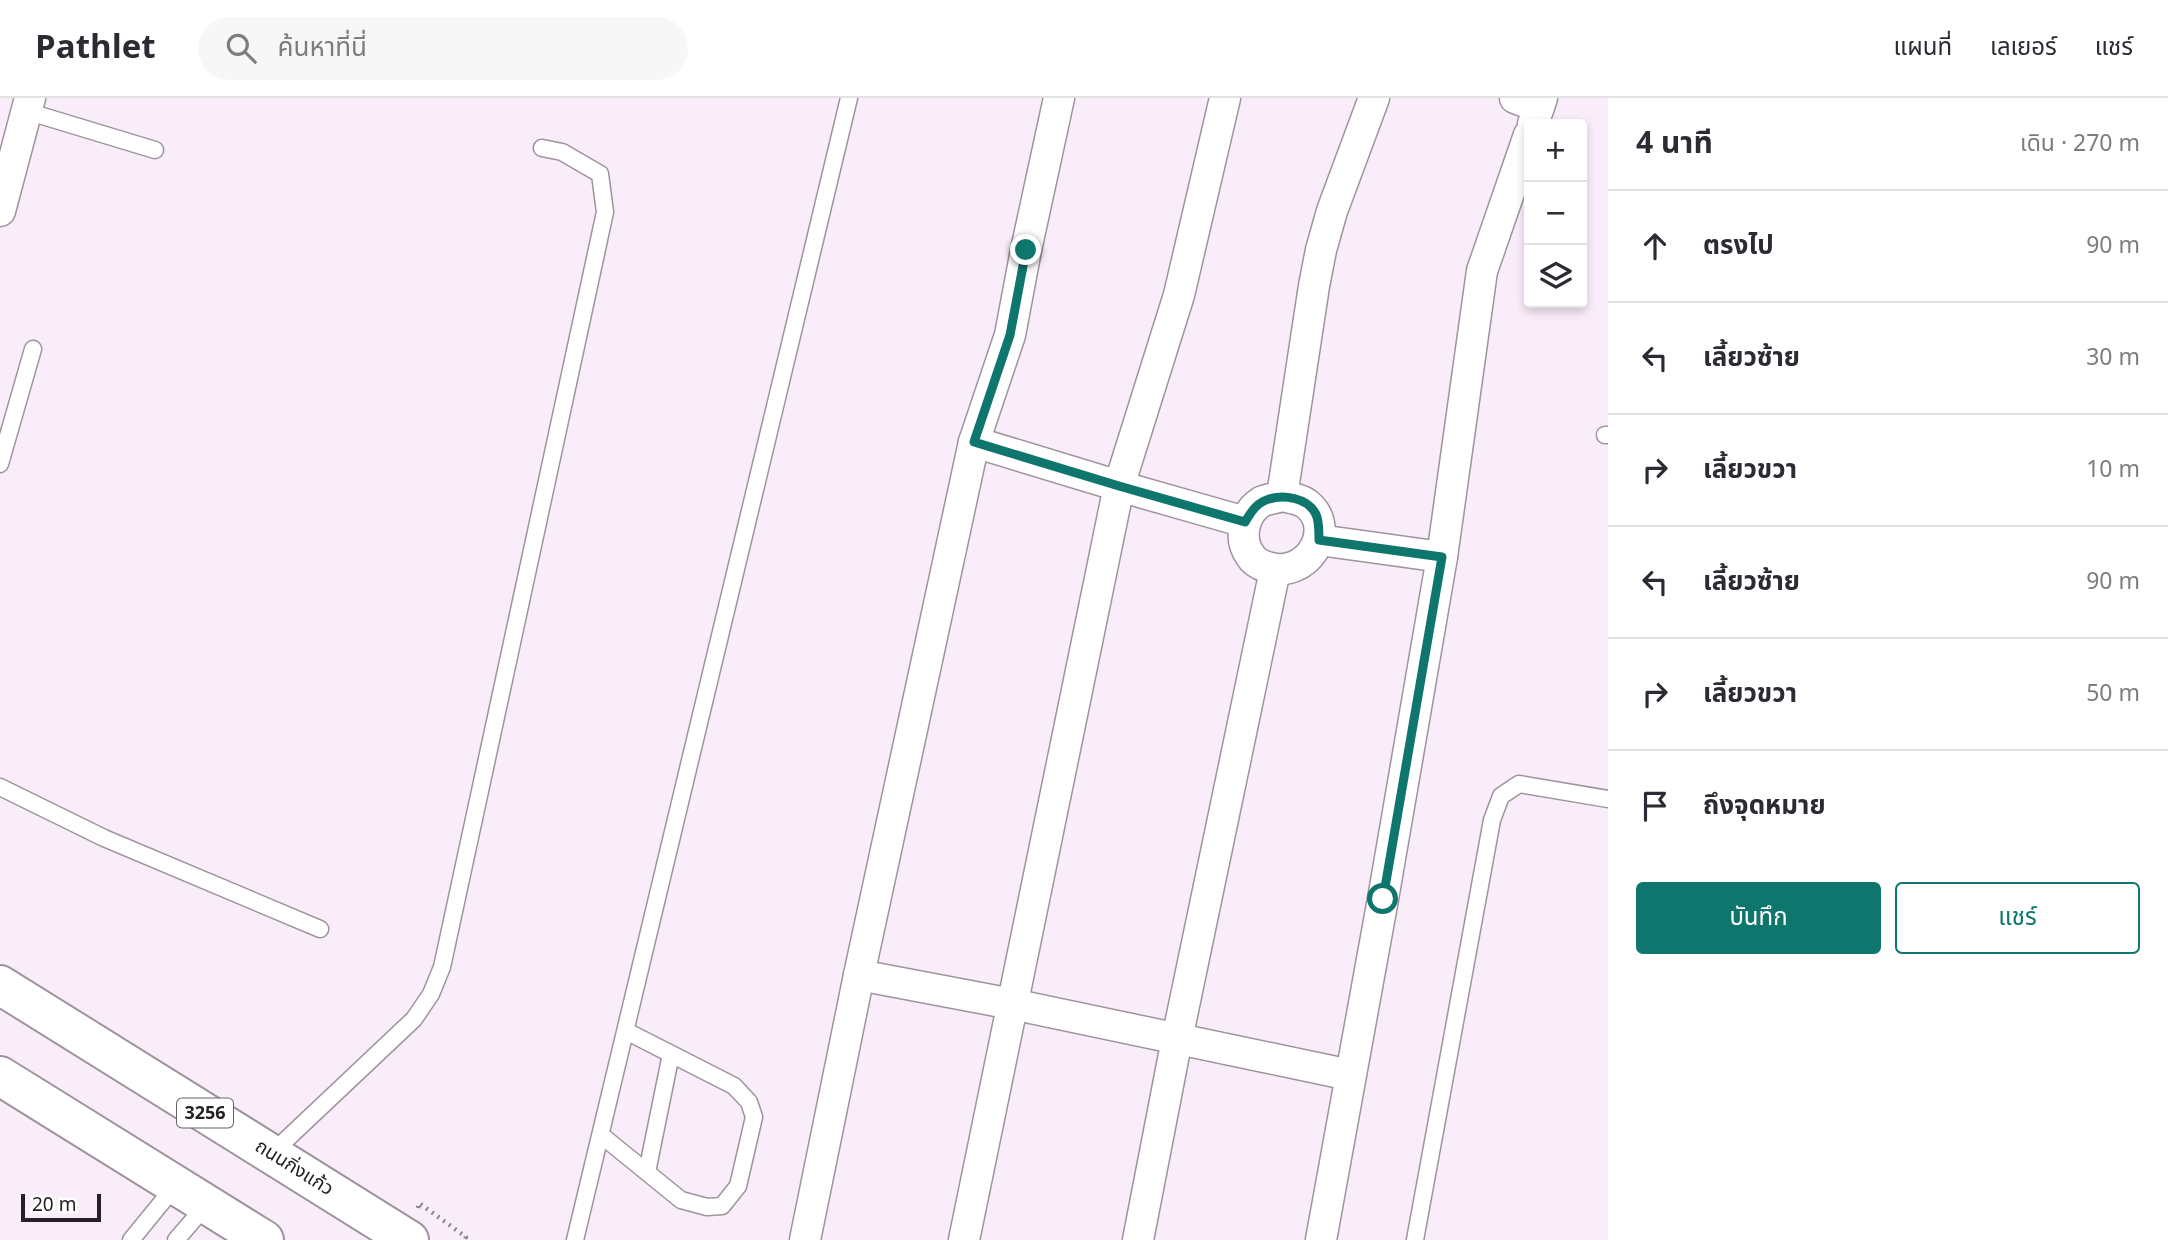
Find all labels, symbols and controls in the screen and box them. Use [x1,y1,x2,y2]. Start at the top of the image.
search box [198,17,688,80]
text: Pathlet [35,23,156,73]
text: ค้นหาที่นี่ [278,28,367,68]
icon: search [222,29,260,67]
text: แผนที่ [1894,30,1952,66]
text: เลเยอร์ [1990,30,2057,66]
text: แชร์ [2095,30,2133,66]
map controls [1524,119,1587,308]
button: + [1524,119,1587,182]
text: 4 นาที [1636,121,1713,167]
text: เดิน · 270 m [2020,127,2140,161]
button: − [1524,182,1587,245]
text: ตรงไป [1703,226,1774,266]
icon: ahead [1636,227,1674,265]
text: 90 m [2086,229,2140,263]
route end [1010,234,1041,265]
button: layers [1524,245,1587,308]
text: เลี้ยวซ้าย [1703,338,1800,378]
icon: left [1636,339,1674,377]
text: 30 m [2086,341,2140,375]
text: เลี้ยวขวา [1703,450,1797,490]
icon: right [1636,451,1674,489]
text: 10 m [2086,453,2140,487]
text: เลี้ยวซ้าย [1703,562,1800,602]
icon: left [1636,563,1674,601]
text: 90 m [2086,565,2140,599]
text: เลี้ยวขวา [1703,674,1797,714]
icon: right [1636,675,1674,713]
text: 50 m [2086,677,2140,711]
text: ถึงจุดหมาย [1703,786,1826,826]
icon: arrive [1636,787,1674,825]
button: บันทึก [1636,882,1881,954]
button: แชร์ [1895,882,2140,954]
route start [1367,883,1398,914]
road number: 3256 [177,1098,233,1128]
street label: ถนนกิ่งแก้ว [249,1132,339,1204]
scale bar [21,1191,102,1223]
text: 20 m [32,1191,76,1220]

